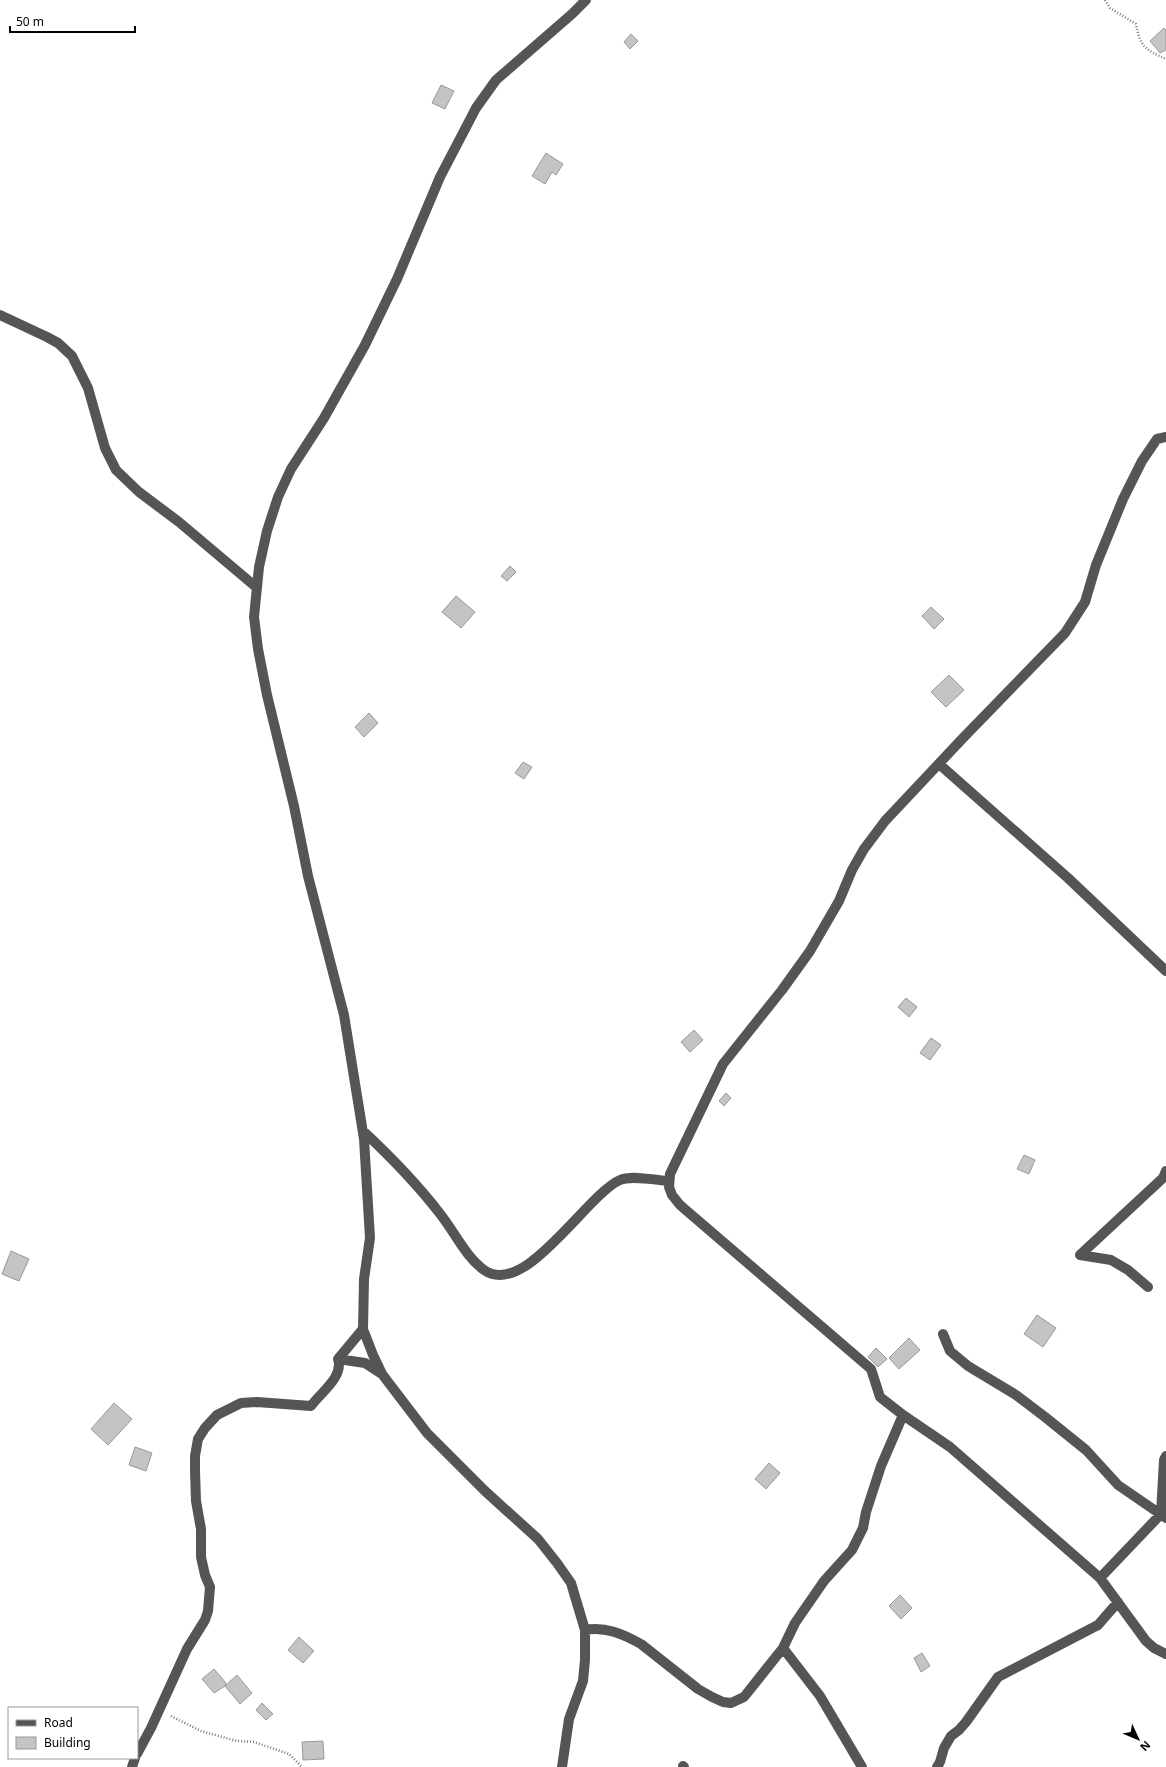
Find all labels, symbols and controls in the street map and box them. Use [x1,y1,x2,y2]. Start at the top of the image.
scale bar [10,8,135,34]
text: 50 m [16,13,44,30]
legend [8,1707,138,1759]
text: Road [44,1714,73,1731]
north arrow [1118,1719,1158,1759]
text: Building [44,1734,91,1751]
text: N [1137,1738,1154,1755]

